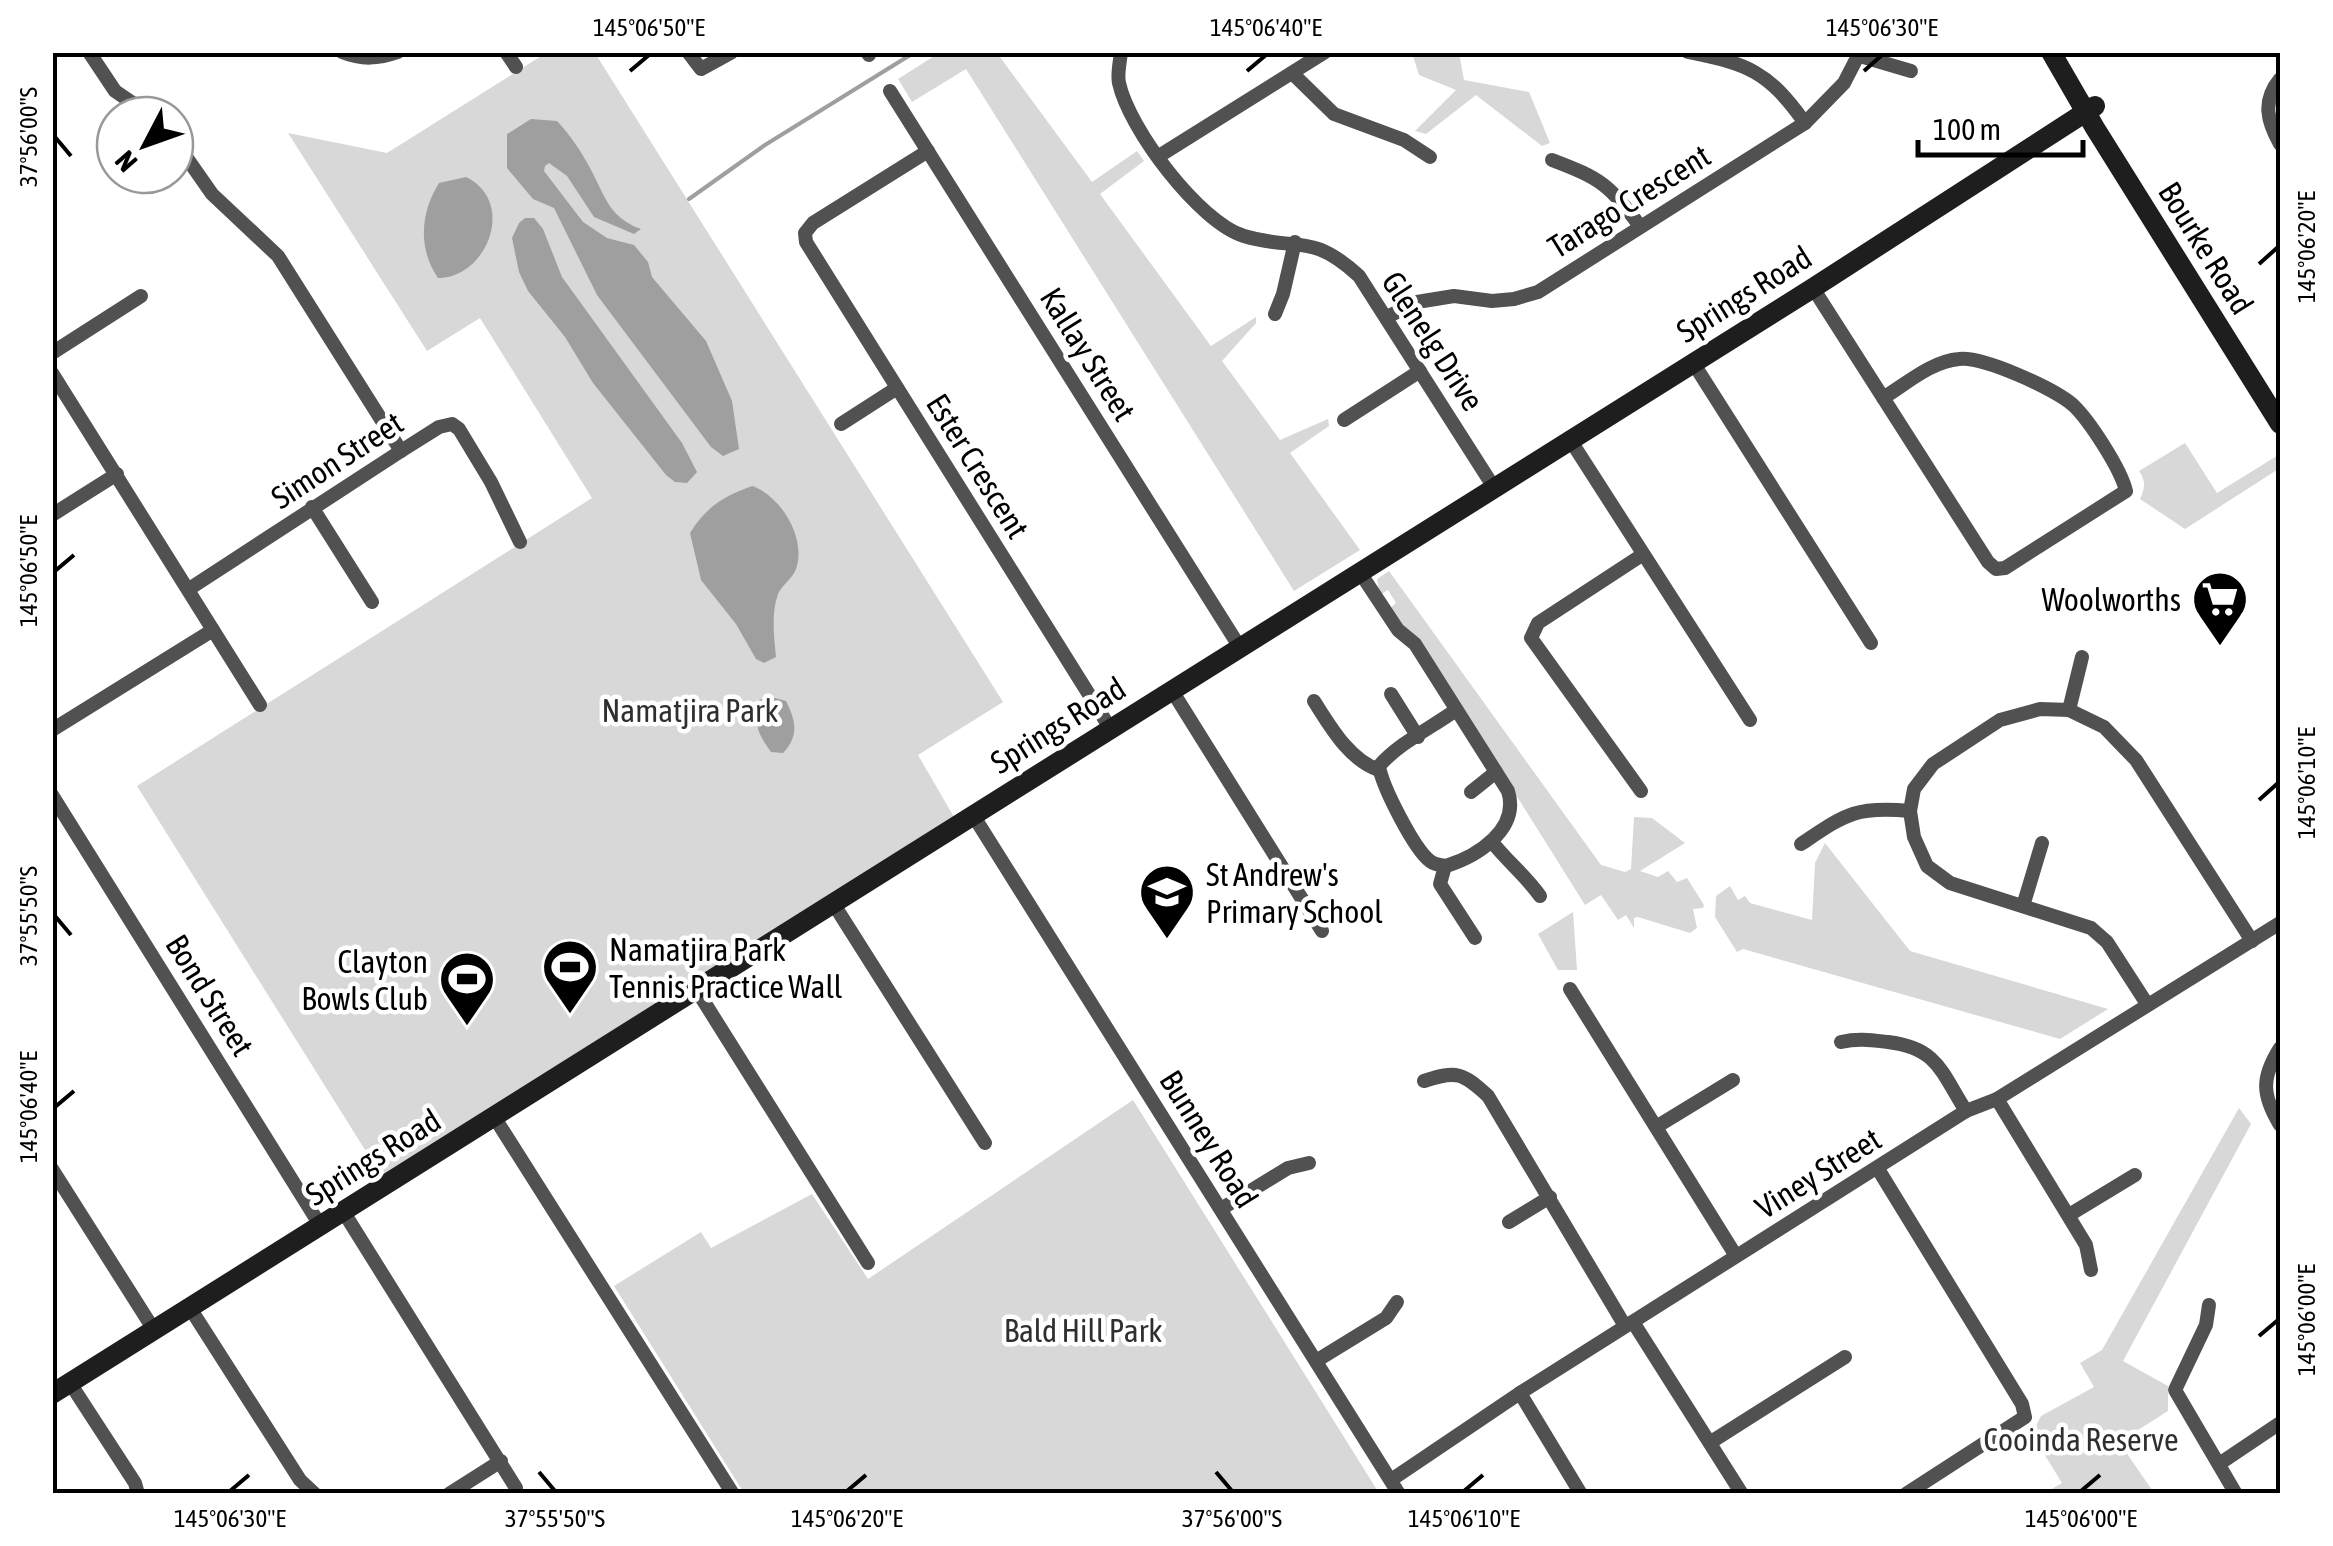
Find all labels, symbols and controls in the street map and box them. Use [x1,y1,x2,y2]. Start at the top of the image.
text: 145°06'50"E [593,13,705,41]
text: 145°06'40"E [1210,13,1322,41]
text: 145°06'30"E [1826,13,1938,41]
text: 37°56'00"S [14,87,42,187]
north arrow [95,95,195,195]
scale bar [1918,95,2083,157]
text: 100 m [1933,112,2001,146]
street label: Tarago Crescent [1541,137,1717,265]
text: N [109,145,144,178]
street label: Bourke Road [2151,175,2261,321]
text: 145°06'20"E [2292,191,2320,303]
street label: Springs Road [1670,238,1818,350]
street label: Glenelg Drive [1374,265,1492,417]
street label: Kallay Street [1033,281,1143,427]
street label: Ester Crescent [919,387,1037,545]
street label: Simon Street [264,404,410,516]
text: 145°06'50"E [14,515,42,627]
supermarket icon: Woolworths [2190,569,2250,648]
place label: Woolworths [2042,581,2181,618]
street label: Springs Road [984,669,1132,781]
park label: Namatjira Park [601,692,779,729]
text: 145°06'10"E [2292,727,2320,839]
place label: St Andrew's Primary School [1206,856,1383,930]
school or university icon: St Andrew's Primary School [1137,862,1197,941]
text: 37°55'50"S [14,866,42,966]
street label: Bond Street [158,928,262,1062]
place label: Namatjira Park Tennis Practice Wall [609,931,843,1005]
sports icon: Namatjira Park Tennis Practice Wall [540,937,600,1016]
place label: Clayton Bowls Club [301,943,428,1017]
sports icon: Clayton Bowls Club [437,949,497,1028]
text: 145°06'40"E [14,1051,42,1163]
street label: Bunney Road [1152,1064,1266,1214]
street label: Springs Road [299,1101,447,1213]
street label: Viney Street [1749,1120,1887,1226]
text: 145°06'00"E [2292,1264,2320,1376]
park label: Bald Hill Park [1004,1312,1162,1349]
park label: Cooinda Reserve [1984,1421,2178,1458]
text: 145°06'30"E [174,1504,286,1532]
text: 37°55'50"S [505,1504,605,1532]
text: 145°06'20"E [791,1504,903,1532]
text: 37°56'00"S [1182,1504,1282,1532]
text: 145°06'10"E [1408,1504,1520,1532]
text: 145°06'00"E [2025,1504,2137,1532]

